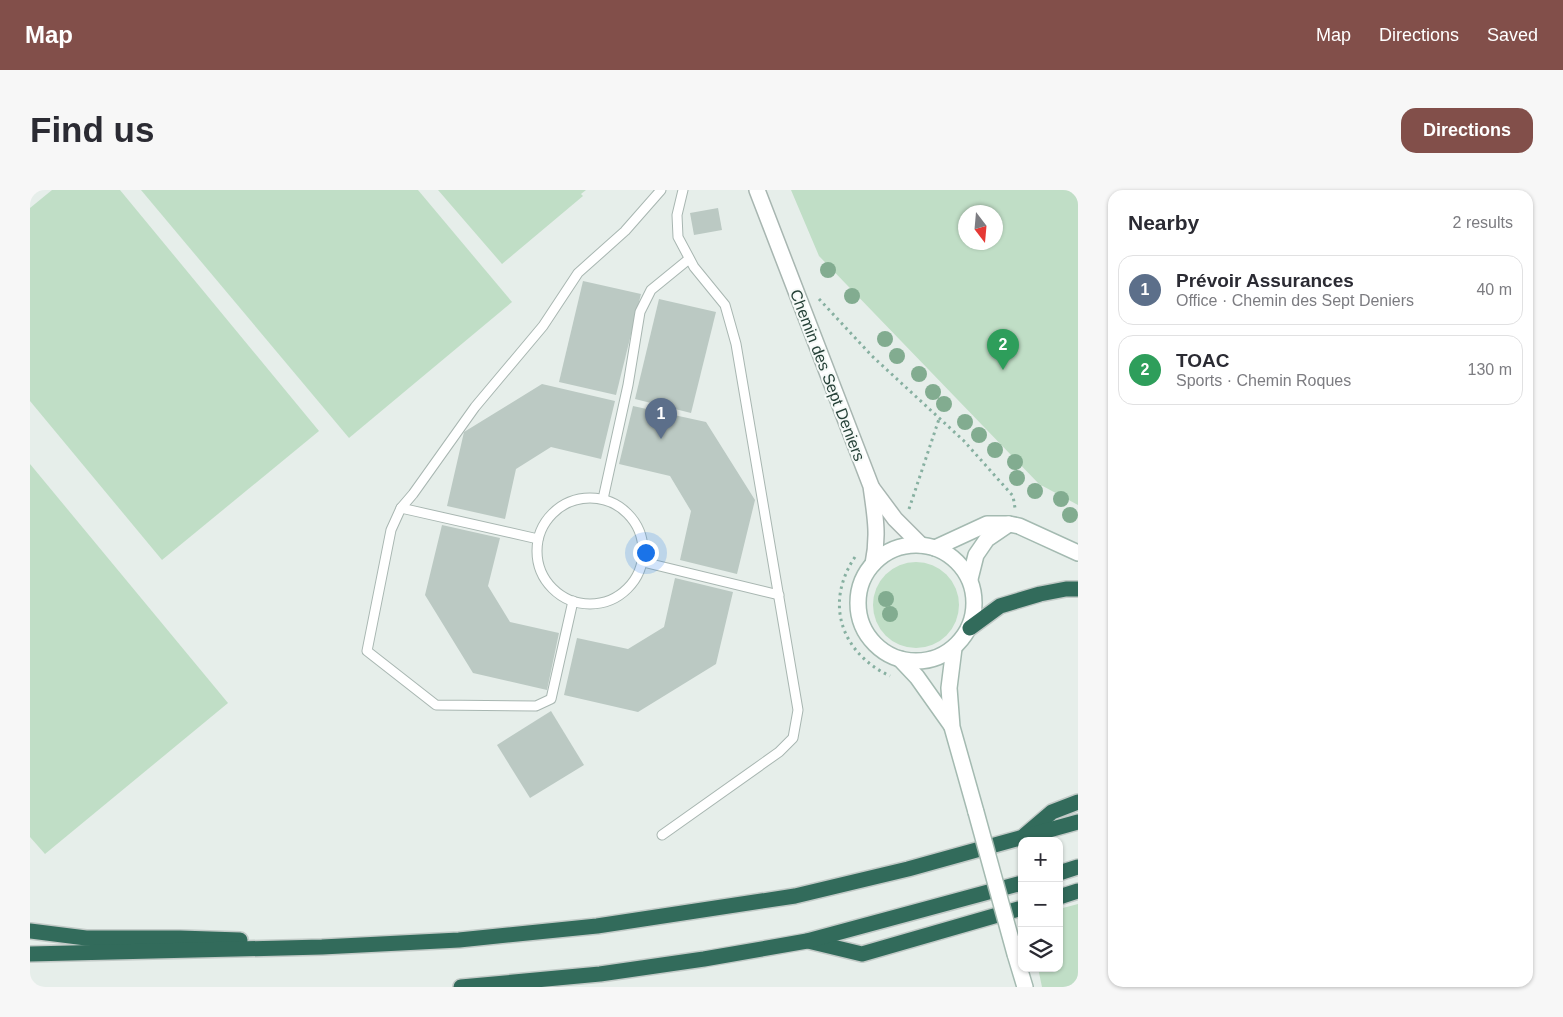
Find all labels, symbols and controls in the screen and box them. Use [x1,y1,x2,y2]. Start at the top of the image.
text: Map [25,21,73,48]
text: Map [1316,25,1351,45]
text: Directions [1379,25,1459,45]
text: Saved [1487,25,1538,45]
button: Directions [1401,108,1533,153]
text: Find us [30,110,154,149]
north arrow [958,205,1003,250]
text: Nearby [1128,211,1199,234]
text: 2 results [1453,214,1513,231]
text: Prévoir Assurances [1176,270,1354,291]
text: 1 [1141,281,1149,298]
text: 40 m [1476,281,1512,298]
street label: Chemin des Sept Deniers [787,287,868,463]
text: Office · Chemin des Sept Deniers [1176,292,1414,309]
pin: 2 [987,329,1019,370]
text: TOAC [1176,350,1229,371]
text: 2 [1141,361,1149,378]
text: 130 m [1468,361,1512,378]
text: Sports · Chemin Roques [1176,372,1351,389]
pin: 1 [645,398,677,439]
your location [633,540,659,566]
map controls [1018,837,1063,972]
button: + [1018,837,1063,882]
button: − [1018,882,1063,927]
button: layers [1018,927,1063,972]

